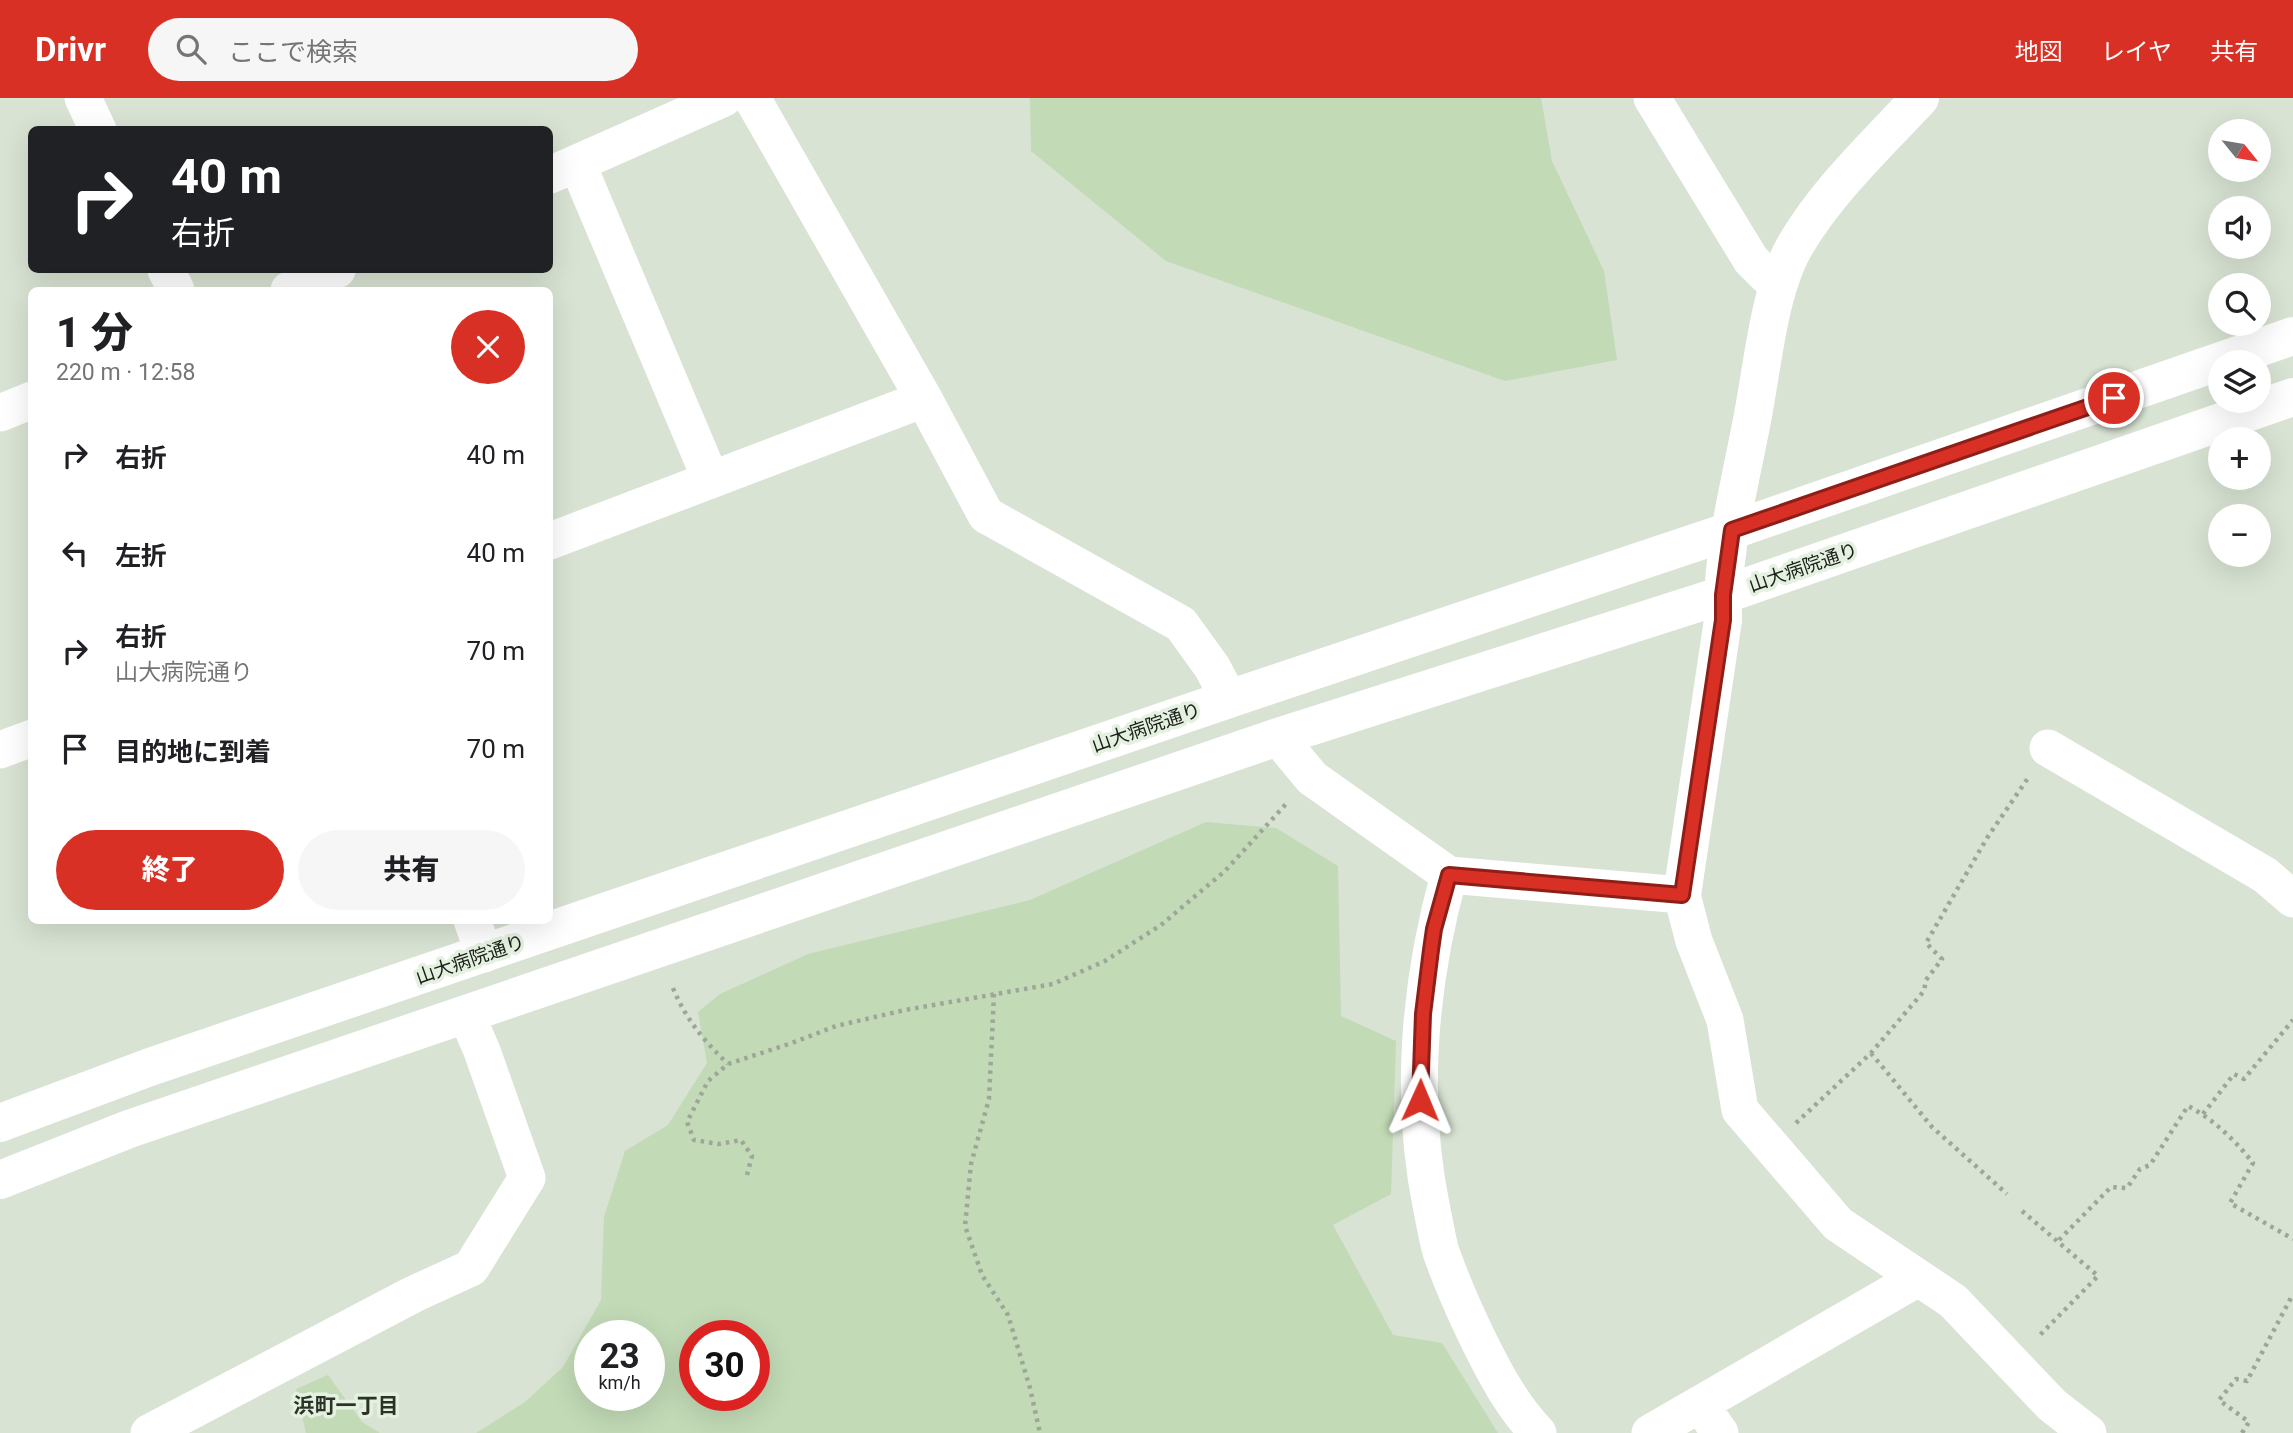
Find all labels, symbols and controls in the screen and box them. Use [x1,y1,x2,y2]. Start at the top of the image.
search box [148,18,638,81]
text: Drivr [35,30,106,69]
icon: search [172,30,210,68]
text: ここで検索 [228,37,358,67]
text: 地図 [2015,38,2063,66]
text: レイヤ [2101,38,2172,66]
text: 共有 [2210,38,2258,66]
north arrow [2208,119,2272,182]
map controls [2208,119,2271,567]
text: 40 m [171,148,282,205]
icon: right [56,154,147,245]
button: sound [2208,196,2271,259]
text: 右折 [171,214,235,252]
button: search [2208,273,2271,336]
text: 1 分 [56,308,133,357]
button: close [451,310,525,384]
button: layers [2208,350,2271,413]
text: 220 m · 12:58 [56,359,195,386]
pin [2084,368,2144,428]
icon: arrive [2095,379,2133,417]
button: + [2208,427,2271,490]
icon: right [56,436,94,474]
text: 40 m [467,440,525,470]
text: 右折 [115,443,167,473]
button: − [2208,504,2271,567]
icon: left [56,534,94,572]
text: 40 m [467,538,525,568]
street label: 山大病院通り [1746,538,1861,597]
text: 左折 [115,541,167,571]
text: 右折 [115,622,167,652]
icon: right [56,632,94,670]
text: 70 m [467,636,525,666]
text: 山大病院通り [115,659,253,686]
street label: 山大病院通り [1089,698,1204,757]
icon: arrive [56,730,94,768]
text: 70 m [467,734,525,764]
text: 目的地に到着 [115,737,271,767]
button: 終了 [56,830,284,910]
button: 共有 [298,830,525,910]
street label: 山大病院通り [413,930,528,989]
position arrow [1383,1063,1457,1137]
speed limit sign: 30 [679,1320,770,1411]
text: 23 [599,1336,640,1377]
text: km/h [598,1372,641,1393]
district label: 浜町一丁目 [294,1394,399,1418]

